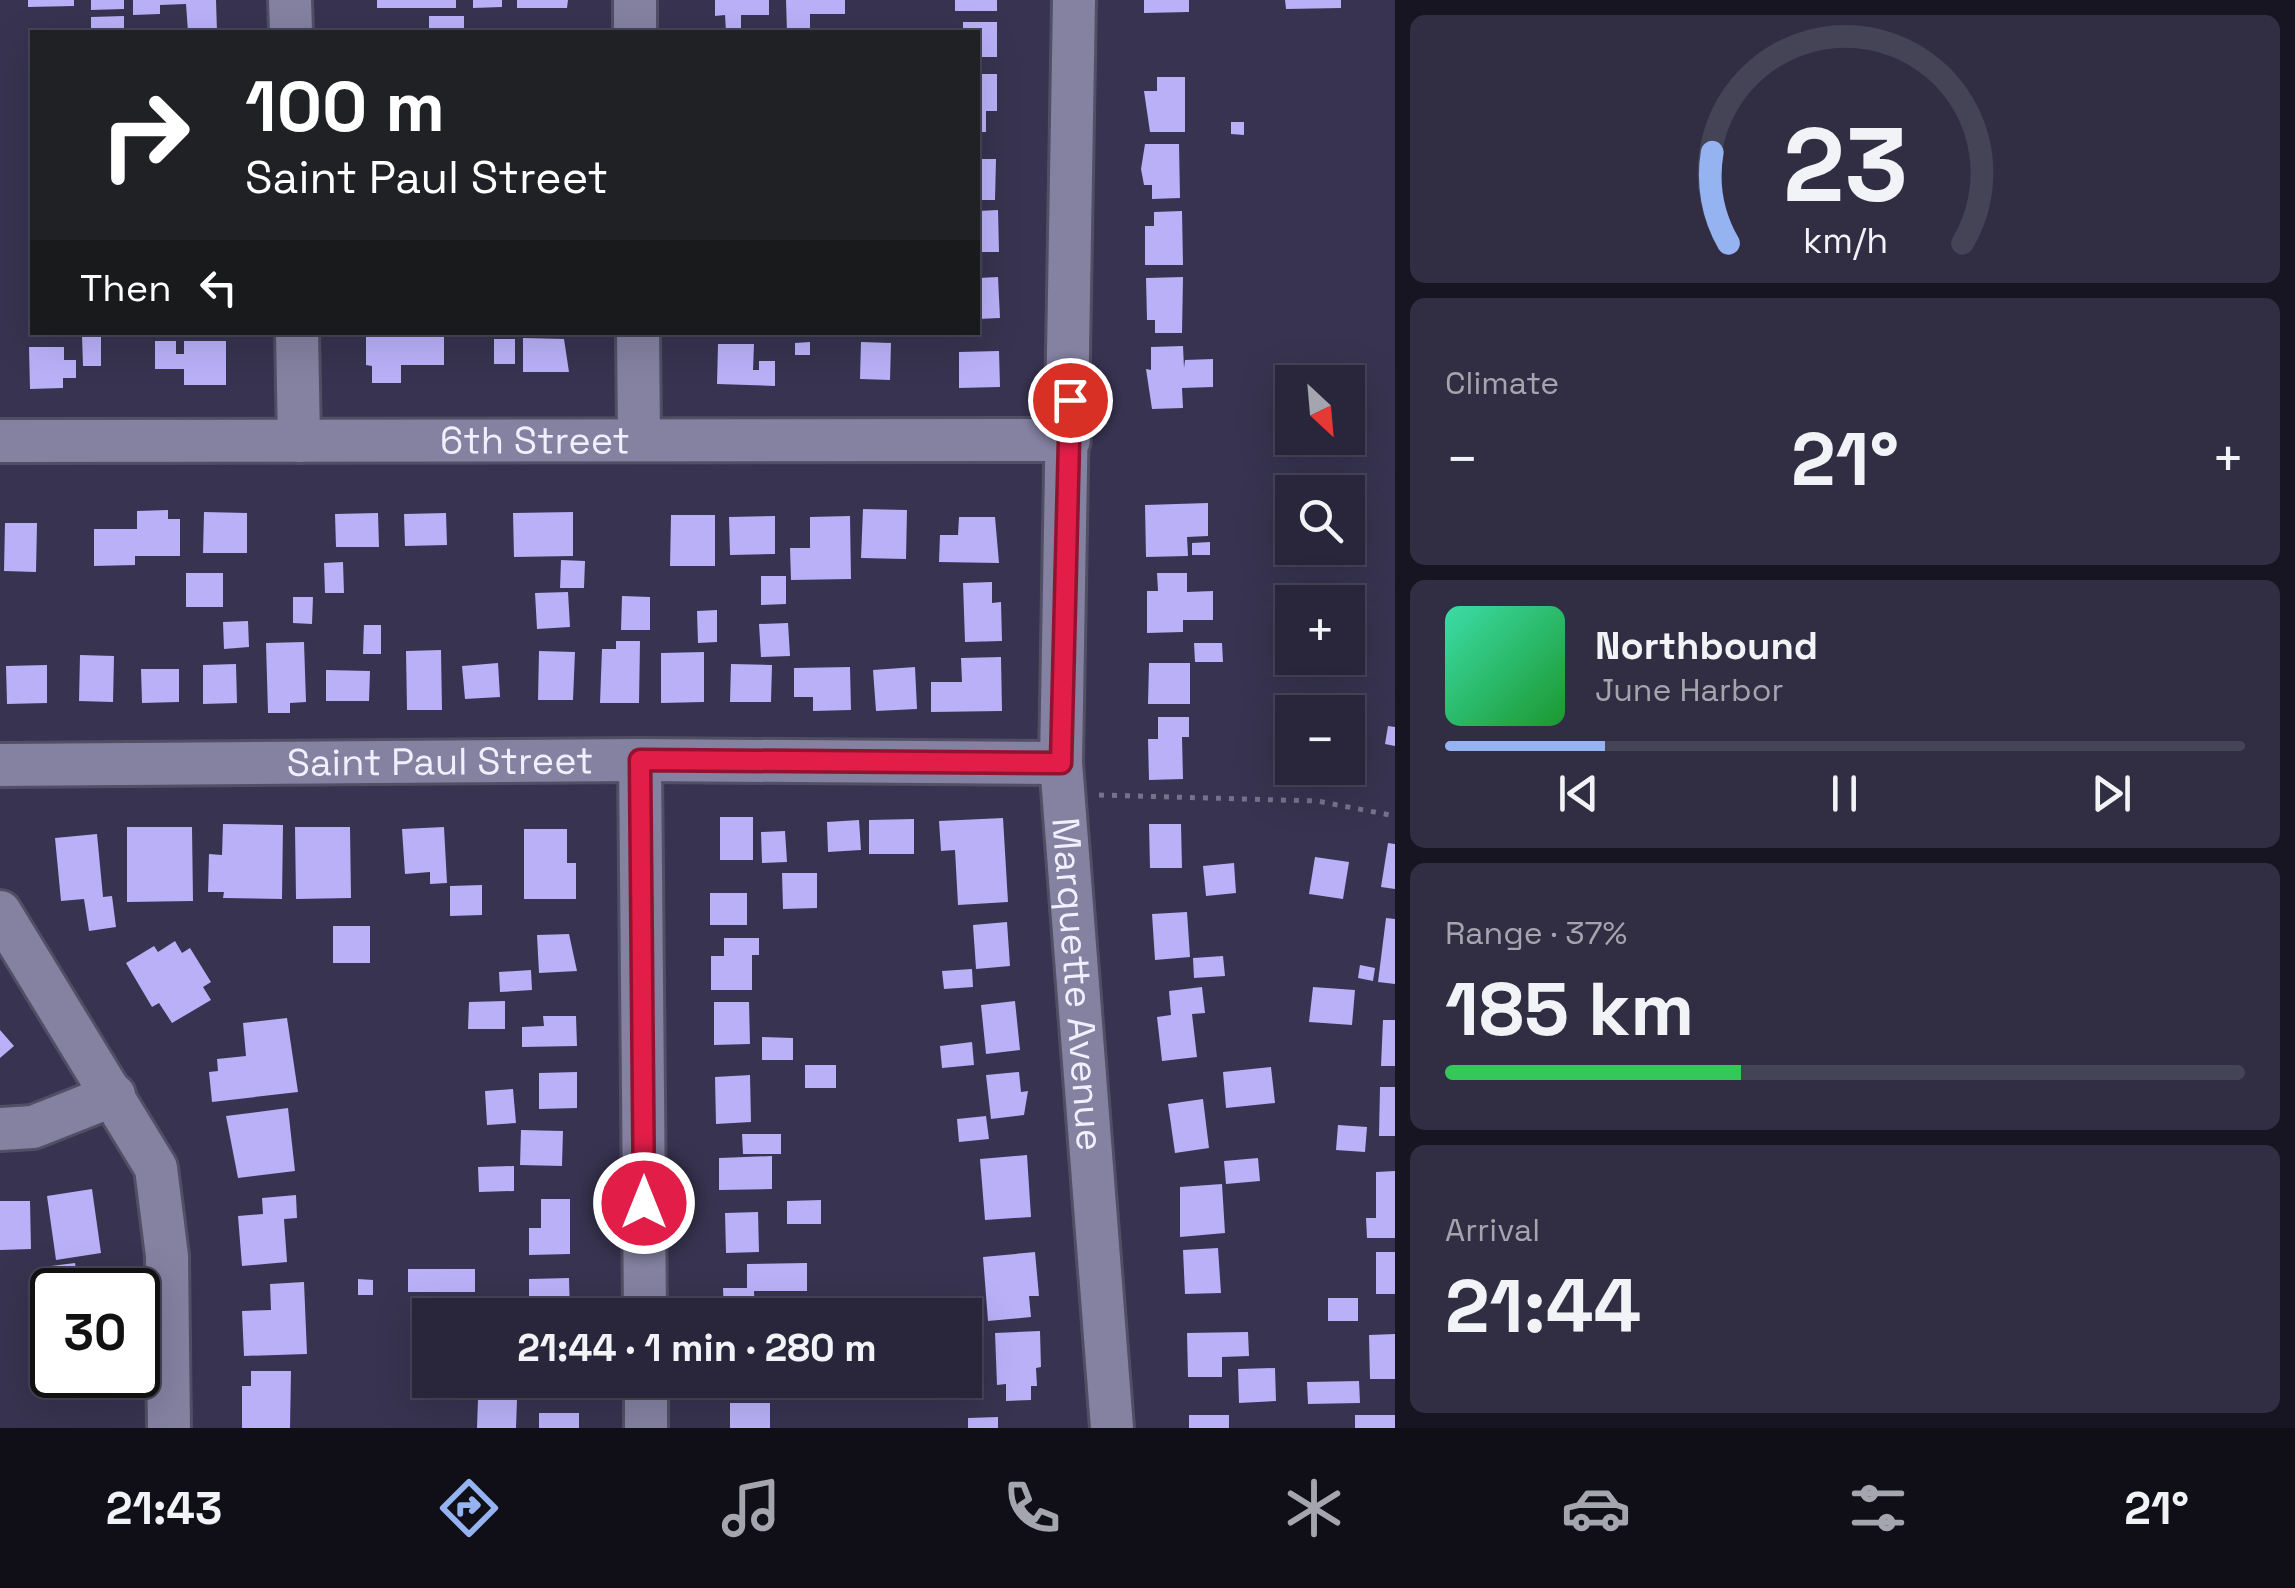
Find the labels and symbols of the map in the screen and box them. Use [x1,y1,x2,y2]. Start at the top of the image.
pin [1028,358,1113,443]
north arrow [1275,365,1365,455]
street label: 6th Street [440,416,630,465]
street label: Saint Paul Street [286,736,594,787]
street label: Marquette Avenue [1041,816,1115,1153]
position arrow [592,1151,696,1255]
speed limit sign: 30 [30,1268,160,1398]

